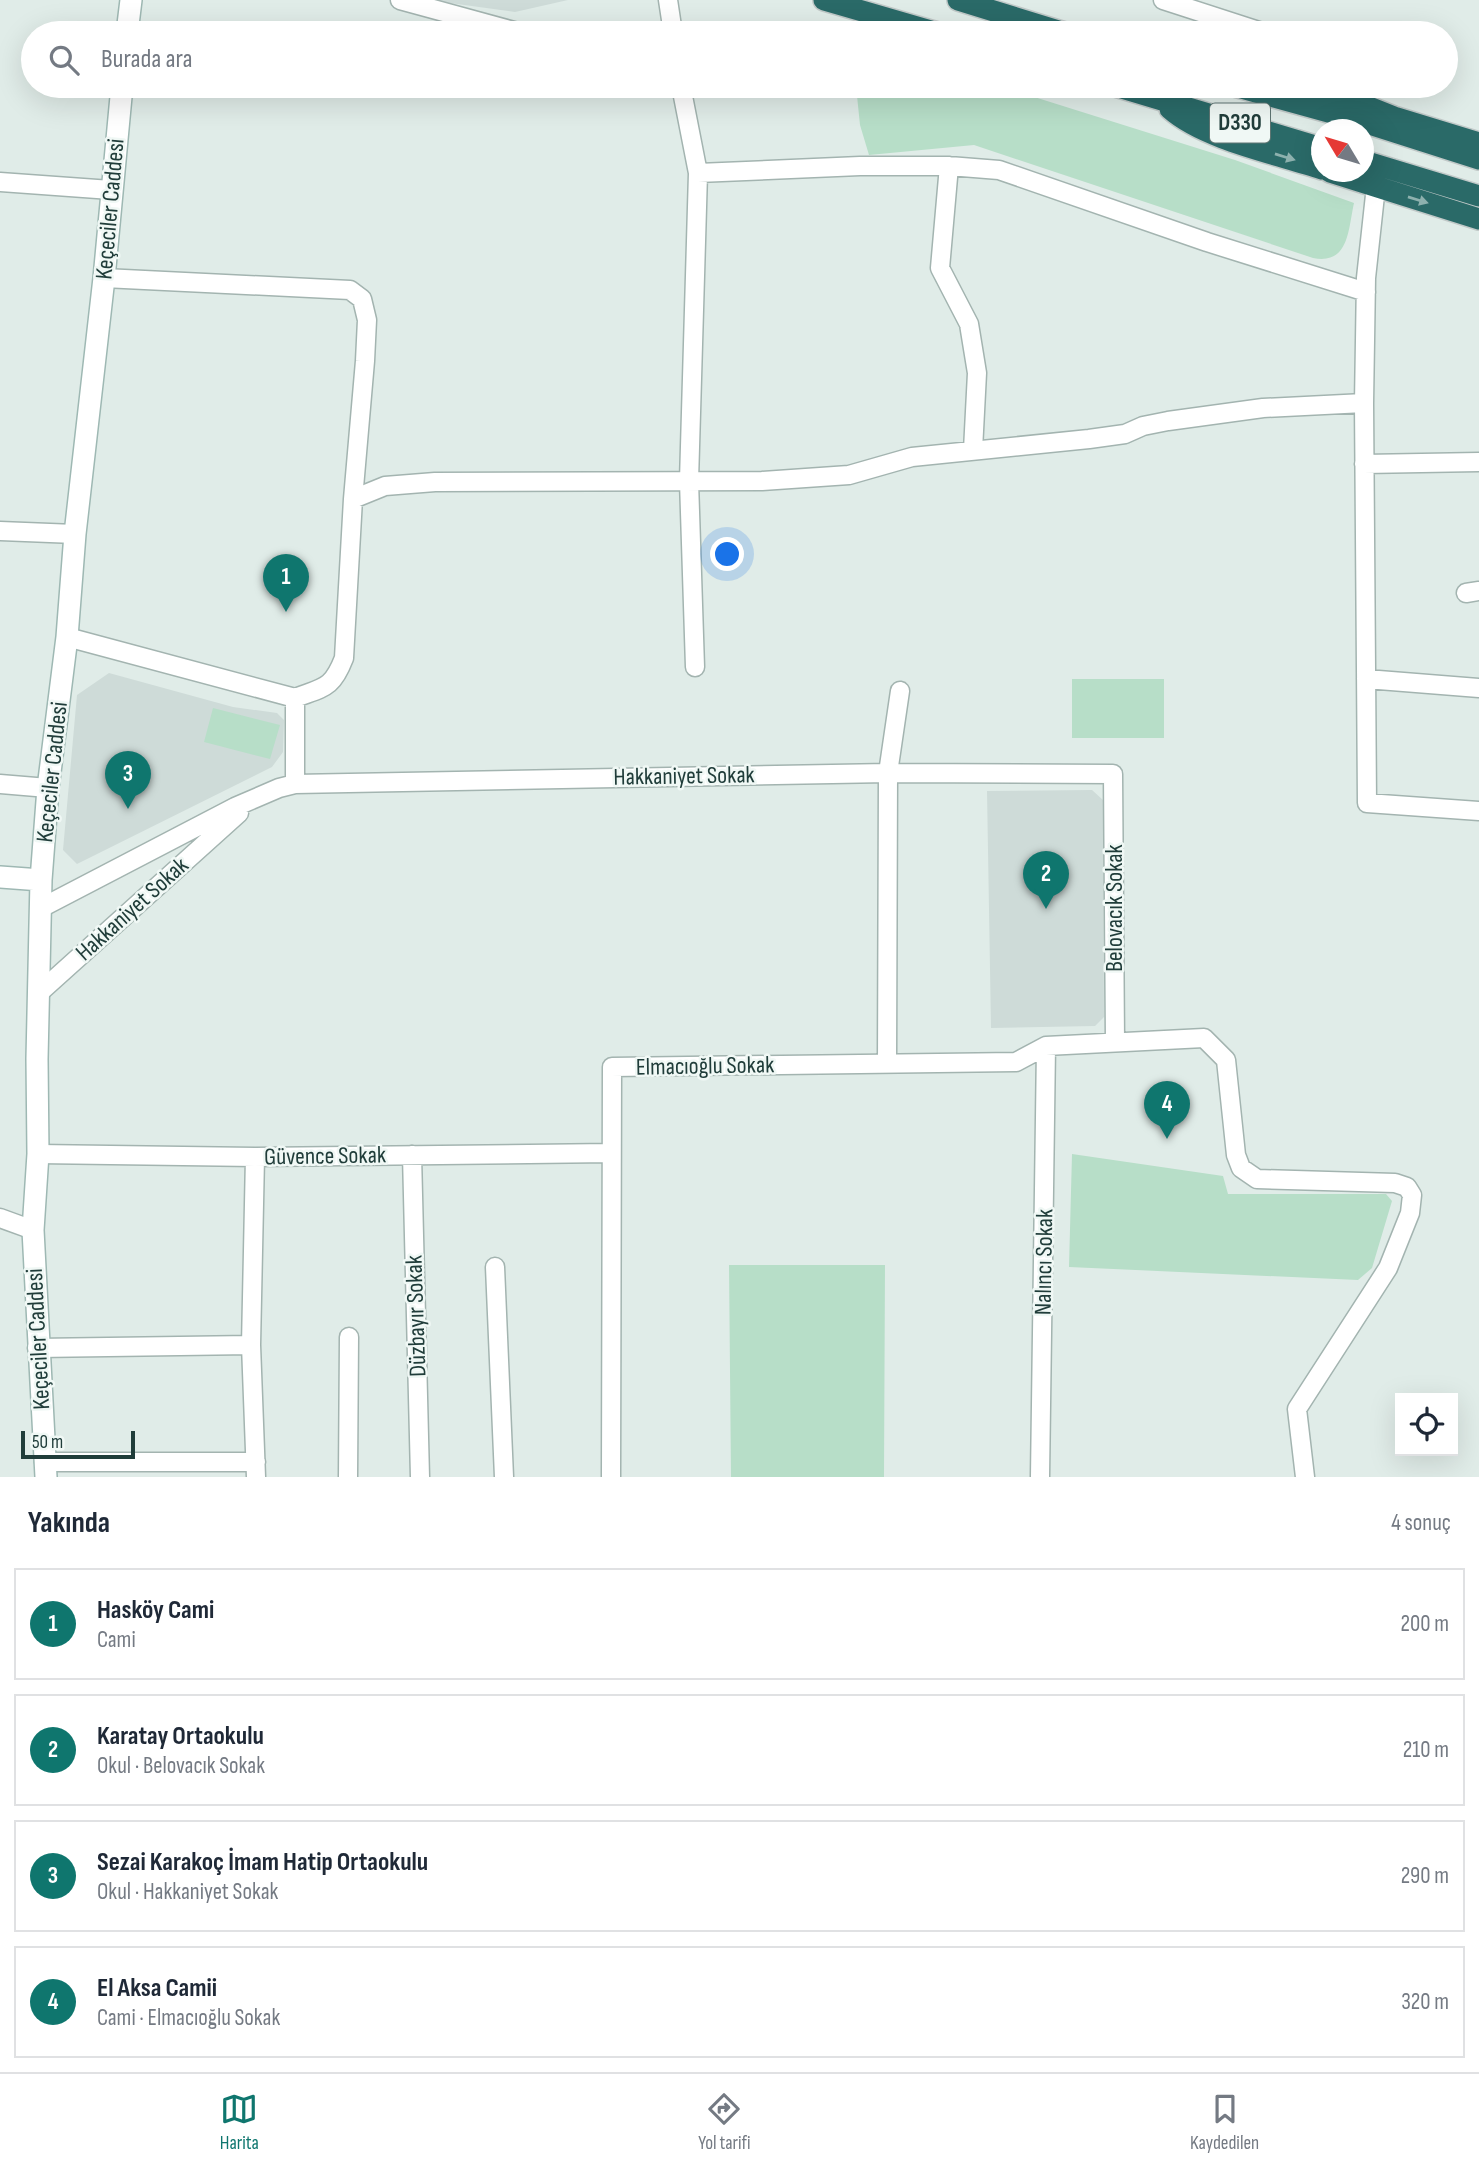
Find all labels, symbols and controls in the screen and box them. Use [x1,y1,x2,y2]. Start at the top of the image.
search box [21,21,1458,98]
icon: search [45,41,83,79]
text: Burada ara [101,44,193,75]
road number: D330 [1210,104,1270,142]
north arrow [1311,119,1374,182]
street label: Keçeciler Caddesi [89,137,131,281]
one-way arrow [1274,153,1295,163]
one-way arrow [1408,195,1429,205]
your location [710,537,744,571]
pin: 1 [263,554,309,612]
street label: Keçeciler Caddesi [30,700,74,844]
pin: 3 [105,751,151,809]
street label: Hakkaniyet Sokak [613,760,755,792]
street label: Belovacık Sokak [1100,844,1129,972]
street label: Hakkaniyet Sokak [70,851,194,967]
pin: 2 [1023,851,1069,909]
street label: Elmacıoğlu Sokak [636,1050,774,1082]
pin: 4 [1144,1081,1190,1139]
street label: Güvence Sokak [264,1140,386,1172]
street label: Nalıncı Sokak [1029,1209,1059,1315]
street label: Düzbayır Sokak [399,1255,433,1377]
street label: Keçeciler Caddesi [20,1268,56,1410]
map controls [1395,1393,1458,1456]
button: locate [1395,1393,1458,1456]
scale bar [21,1428,135,1460]
text: 50 m [32,1431,63,1454]
text: Yakında [28,1505,110,1541]
text: 4 sonuç [1391,1509,1451,1537]
text: Hasköy Cami [97,1595,214,1626]
text: 1 [48,1610,58,1638]
text: 200 m [1401,1610,1449,1638]
text: Cami [97,1626,136,1654]
text: Karatay Ortaokulu [97,1721,264,1752]
text: 2 [48,1736,58,1764]
text: 210 m [1403,1736,1449,1764]
text: Okul · Belovacık Sokak [97,1752,265,1780]
text: Sezai Karakoç İmam Hatip Ortaokulu [97,1847,428,1878]
text: 3 [48,1862,58,1890]
text: 290 m [1401,1862,1449,1890]
text: Okul · Hakkaniyet Sokak [97,1878,278,1906]
text: El Aksa Camii [97,1973,217,2004]
text: 4 [48,1988,58,2016]
text: 320 m [1401,1988,1449,2016]
text: Cami · Elmacıoğlu Sokak [97,2004,280,2032]
tab: Harita [220,2090,259,2155]
tab: Yol tarifi [698,2090,751,2155]
tab: Kaydedilen [1190,2090,1259,2155]

